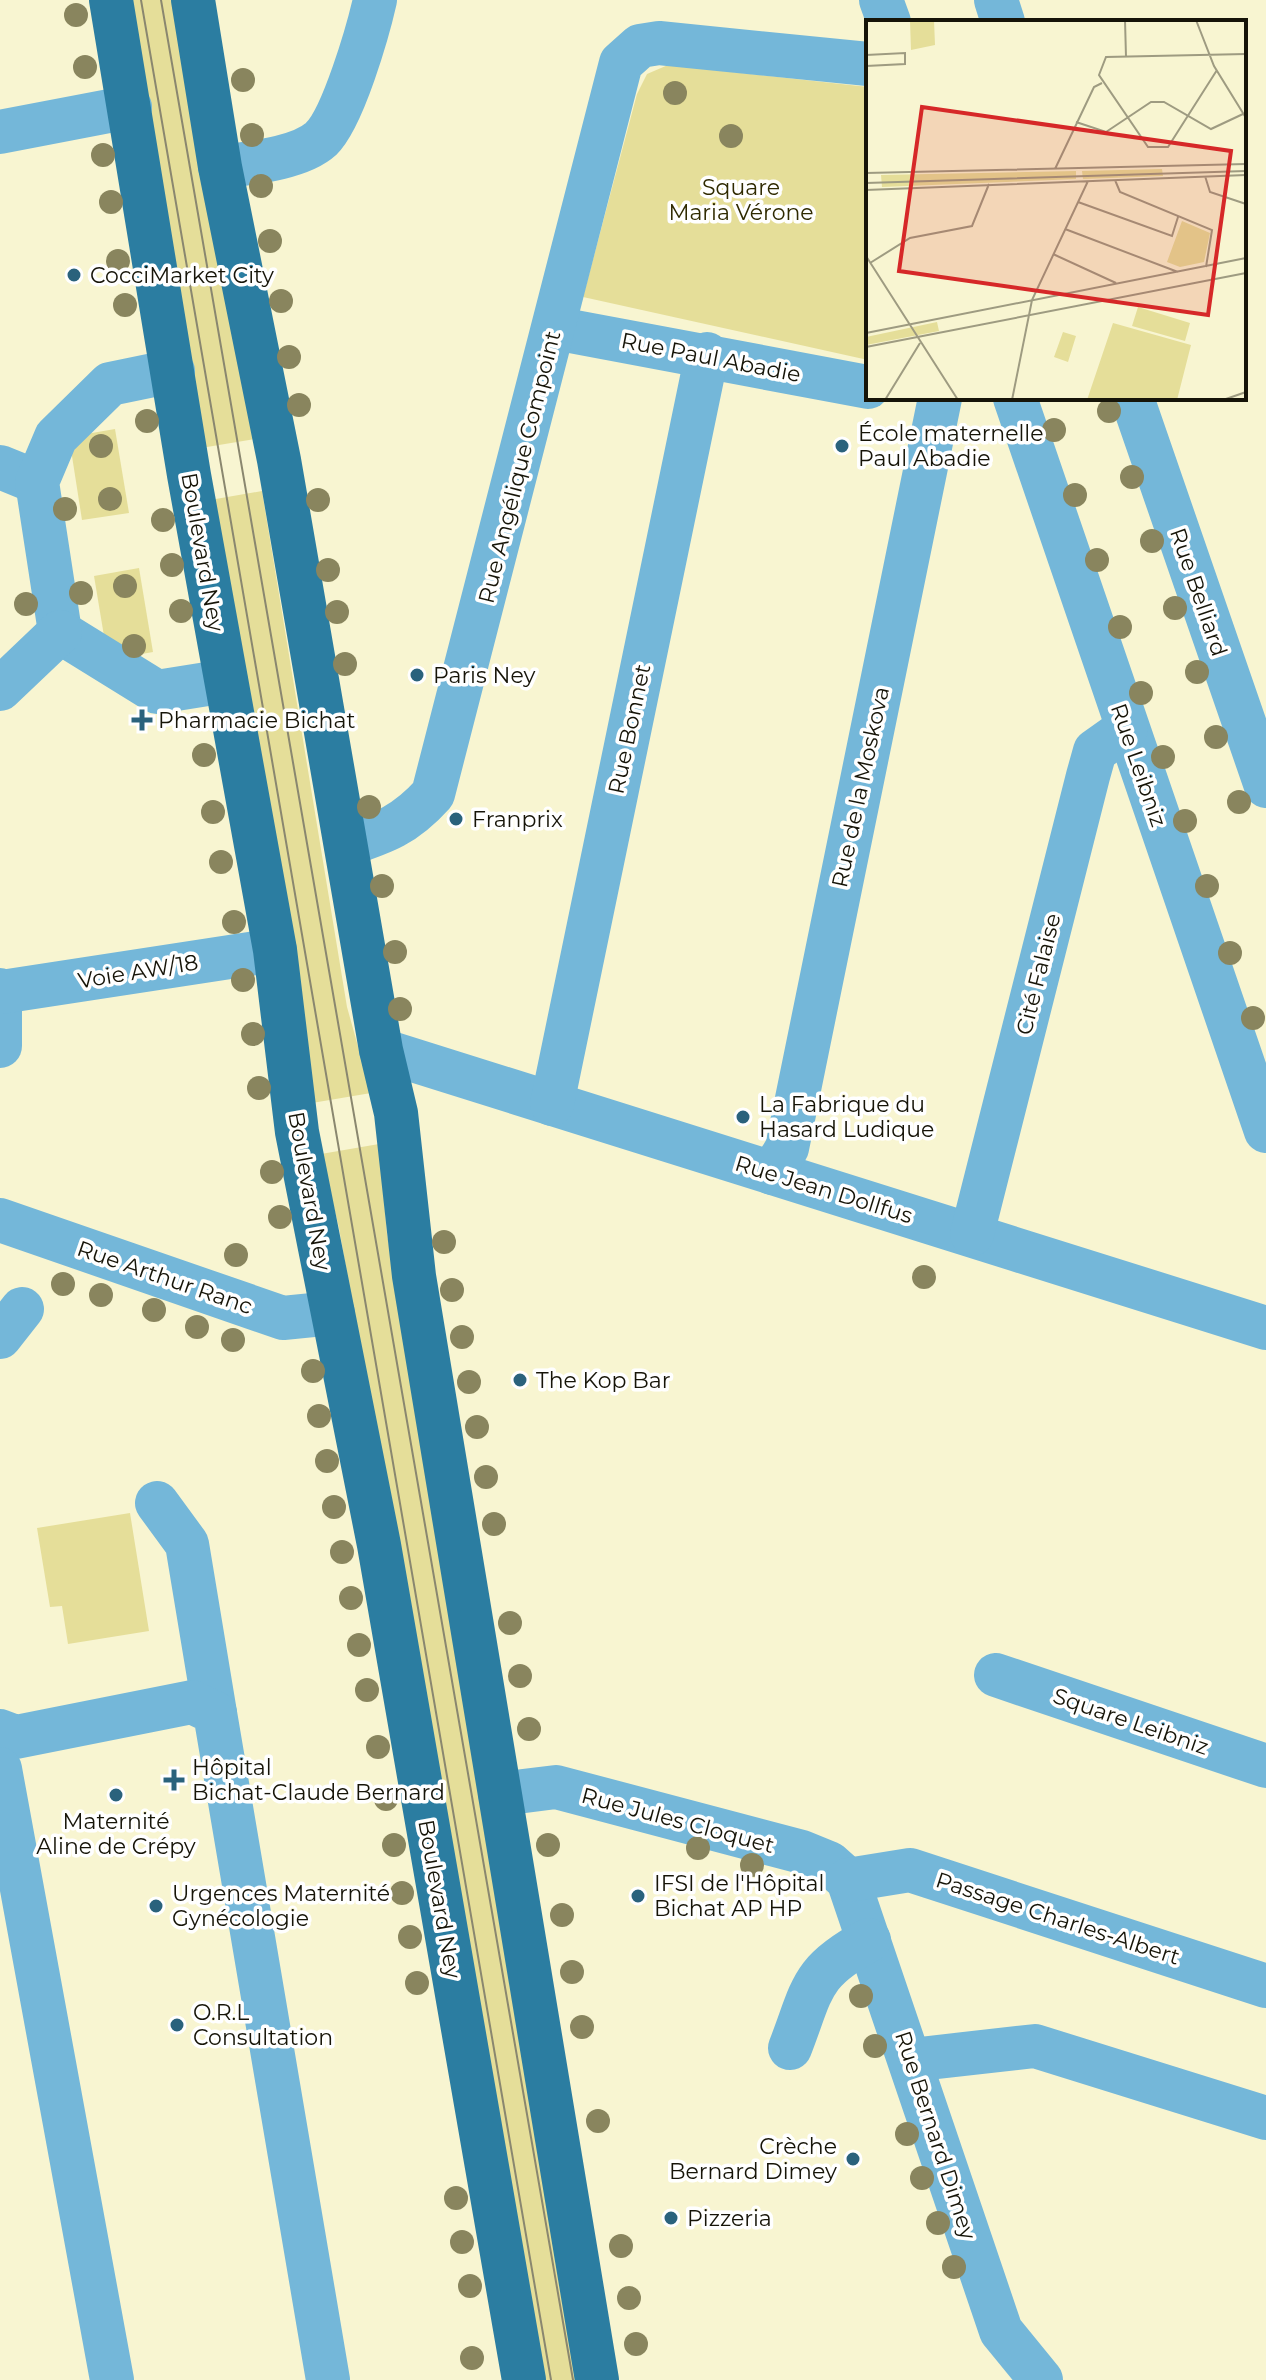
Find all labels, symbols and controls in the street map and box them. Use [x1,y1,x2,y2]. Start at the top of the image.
inset map [866,20,1246,400]
park label: Square Maria Vérone [668,174,814,226]
place label: CocciMarket City [90,262,274,289]
marker: CocciMarket City [65,266,83,284]
street label: Rue Paul Abadie [619,327,803,388]
street label: Rue Angélique Compoint [473,328,566,606]
place label: École maternelle Paul Abadie [858,420,1044,472]
marker: École maternelle Paul Abadie [833,437,851,455]
street label: Boulevard Ney [175,471,230,634]
street label: Rue Belliard [1164,525,1233,660]
place label: Paris Ney [433,662,536,689]
street label: Rue Bonnet [603,662,656,797]
marker: Paris Ney [408,666,426,684]
street label: Rue de la Moskova [826,684,895,890]
street label: Rue Leibniz [1105,700,1172,830]
place label: Pharmacie Bichat [158,707,355,734]
marker: Pharmacie Bichat [133,711,151,729]
place label: Franprix [472,806,563,833]
marker: Franprix [447,810,465,828]
street label: Cité Falaise [1010,911,1067,1038]
street label: Voie AW/18 [76,949,200,994]
place label: La Fabrique du Hasard Ludique [759,1091,934,1143]
marker: La Fabrique du Hasard Ludique [734,1108,752,1126]
street label: Boulevard Ney [282,1110,337,1273]
street label: Rue Jean Dollfus [732,1150,916,1229]
street label: Rue Arthur Ranc [74,1235,256,1320]
place label: The Kop Bar [536,1367,671,1394]
marker: The Kop Bar [511,1371,529,1389]
street label: Square Leibniz [1050,1682,1212,1761]
place label: Hôpital Bichat-Claude Bernard [192,1754,445,1806]
marker: Hôpital Bichat-Claude Bernard [163,1769,185,1791]
street label: Rue Jules Cloquet [579,1782,777,1859]
marker: Maternité Aline de Crépy [107,1786,125,1804]
place label: Maternité Aline de Crépy [36,1808,196,1860]
street label: Boulevard Ney [412,1818,467,1981]
street label: Passage Charles-Albert [932,1866,1183,1971]
place label: IFSI de l'Hôpital Bichat AP HP [654,1870,825,1922]
place label: Urgences Maternité Gynécologie [172,1880,390,1932]
marker: IFSI de l'Hôpital Bichat AP HP [629,1887,647,1905]
marker: Urgences Maternité Gynécologie [147,1897,165,1915]
place label: O.R.L Consultation [193,1999,333,2051]
marker: O.R.L Consultation [168,2016,186,2034]
street label: Rue Bernard Dimey [889,2027,982,2243]
place label: Crèche Bernard Dimey [669,2133,837,2185]
marker: Crèche Bernard Dimey [844,2150,862,2168]
place label: Pizzeria [687,2205,772,2232]
marker: Pizzeria [662,2209,680,2227]

